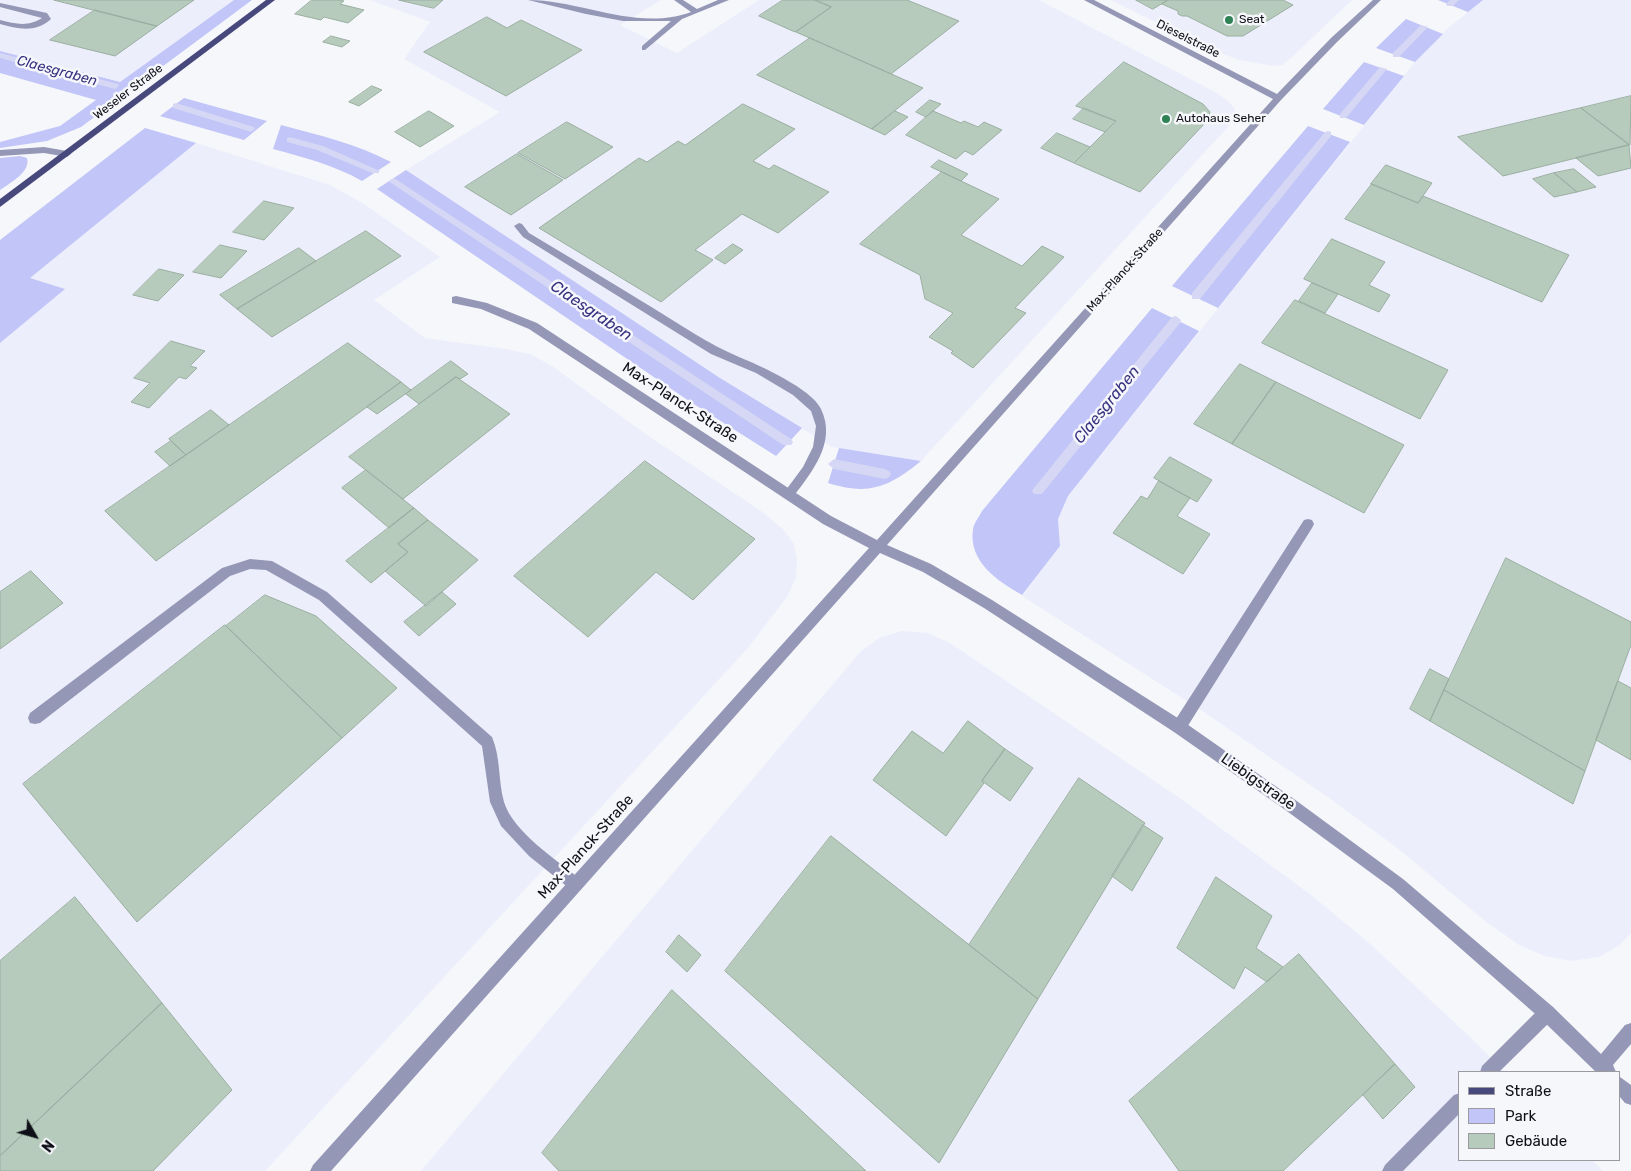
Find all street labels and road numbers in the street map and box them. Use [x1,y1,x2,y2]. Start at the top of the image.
street label: Dieselstraße [1154,17,1222,61]
street label: Weseler Straße [90,61,166,123]
street label: Max-Planck-Straße [1084,225,1166,315]
street label: Max-Planck-Straße [619,359,741,447]
street label: Liebigstraße [1217,750,1299,814]
street label: Max-Planck-Straße [534,791,638,903]

